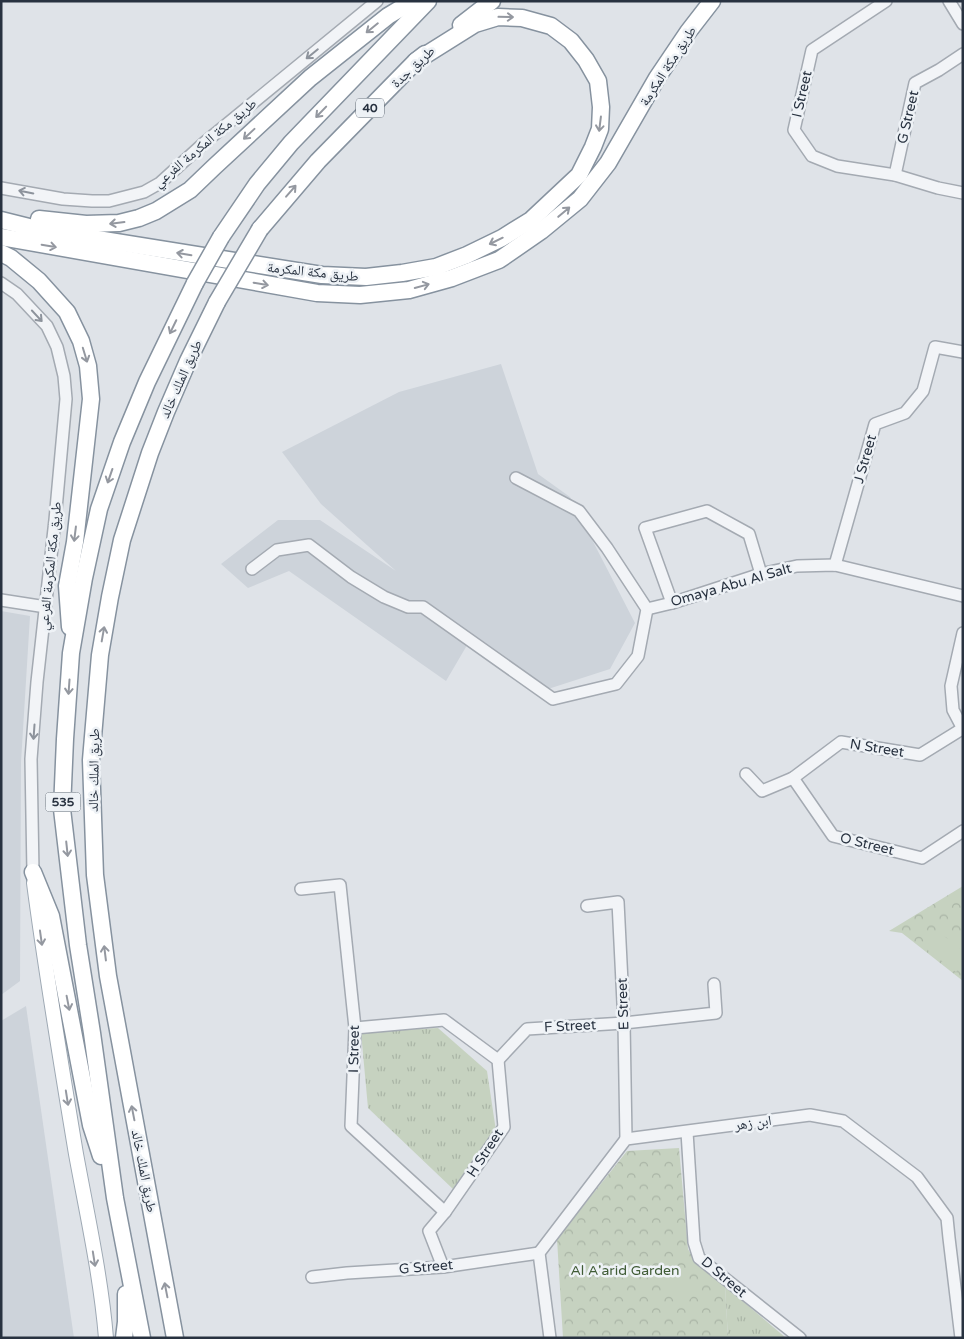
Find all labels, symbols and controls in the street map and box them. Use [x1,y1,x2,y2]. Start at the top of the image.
one-way arrow [498,13,514,22]
one-way arrow [366,23,379,34]
street label: طريق مكة المكرمة [636,23,701,110]
street label: طريق جدة [388,43,439,92]
one-way arrow [306,49,319,60]
street label: I Street [788,68,816,119]
street label: G Street [894,88,923,145]
street label: طريق مكة المكرمة الفرعي [150,95,262,193]
road number: 40 [356,99,384,118]
one-way arrow [315,106,328,118]
one-way arrow [594,116,604,132]
one-way arrow [243,128,256,140]
one-way arrow [286,185,297,198]
one-way arrow [18,187,34,197]
one-way arrow [558,207,571,218]
one-way arrow [110,218,126,228]
one-way arrow [488,236,503,246]
one-way arrow [41,241,57,251]
one-way arrow [176,248,192,258]
street label: طريق مكة المكرمة [266,259,360,286]
one-way arrow [252,280,268,289]
one-way arrow [413,281,429,291]
one-way arrow [31,309,43,322]
one-way arrow [168,319,177,334]
street label: طريق الملك خالد [156,337,207,421]
one-way arrow [81,347,90,363]
street label: J Street [850,432,880,485]
one-way arrow [105,468,114,484]
street label: طريق مكة المكرمة الفرعي [35,501,68,632]
one-way arrow [70,526,80,542]
street label: Omaya Abu Al Salt [669,559,794,610]
one-way arrow [99,627,109,643]
one-way arrow [64,679,74,695]
one-way arrow [29,724,38,740]
street label: طريق الملك خالد [85,728,104,812]
street label: N Street [849,735,906,761]
road number: 535 [46,792,80,812]
street label: O Street [838,829,896,859]
one-way arrow [62,841,72,857]
one-way arrow [36,930,46,946]
one-way arrow [100,945,110,961]
street label: E Street [614,977,632,1031]
one-way arrow [63,995,73,1011]
street label: F Street [544,1016,597,1036]
street label: I Street [345,1024,363,1073]
one-way arrow [63,1090,73,1106]
one-way arrow [128,1105,138,1121]
street label: ابن زهر [732,1112,773,1134]
street label: H Street [463,1125,507,1180]
street label: طريق الملك خالد [127,1128,160,1214]
one-way arrow [90,1250,100,1266]
street label: D Street [698,1253,751,1301]
street label: G Street [398,1256,454,1278]
park label: Al A'arid Garden [570,1262,680,1279]
one-way arrow [161,1282,171,1298]

